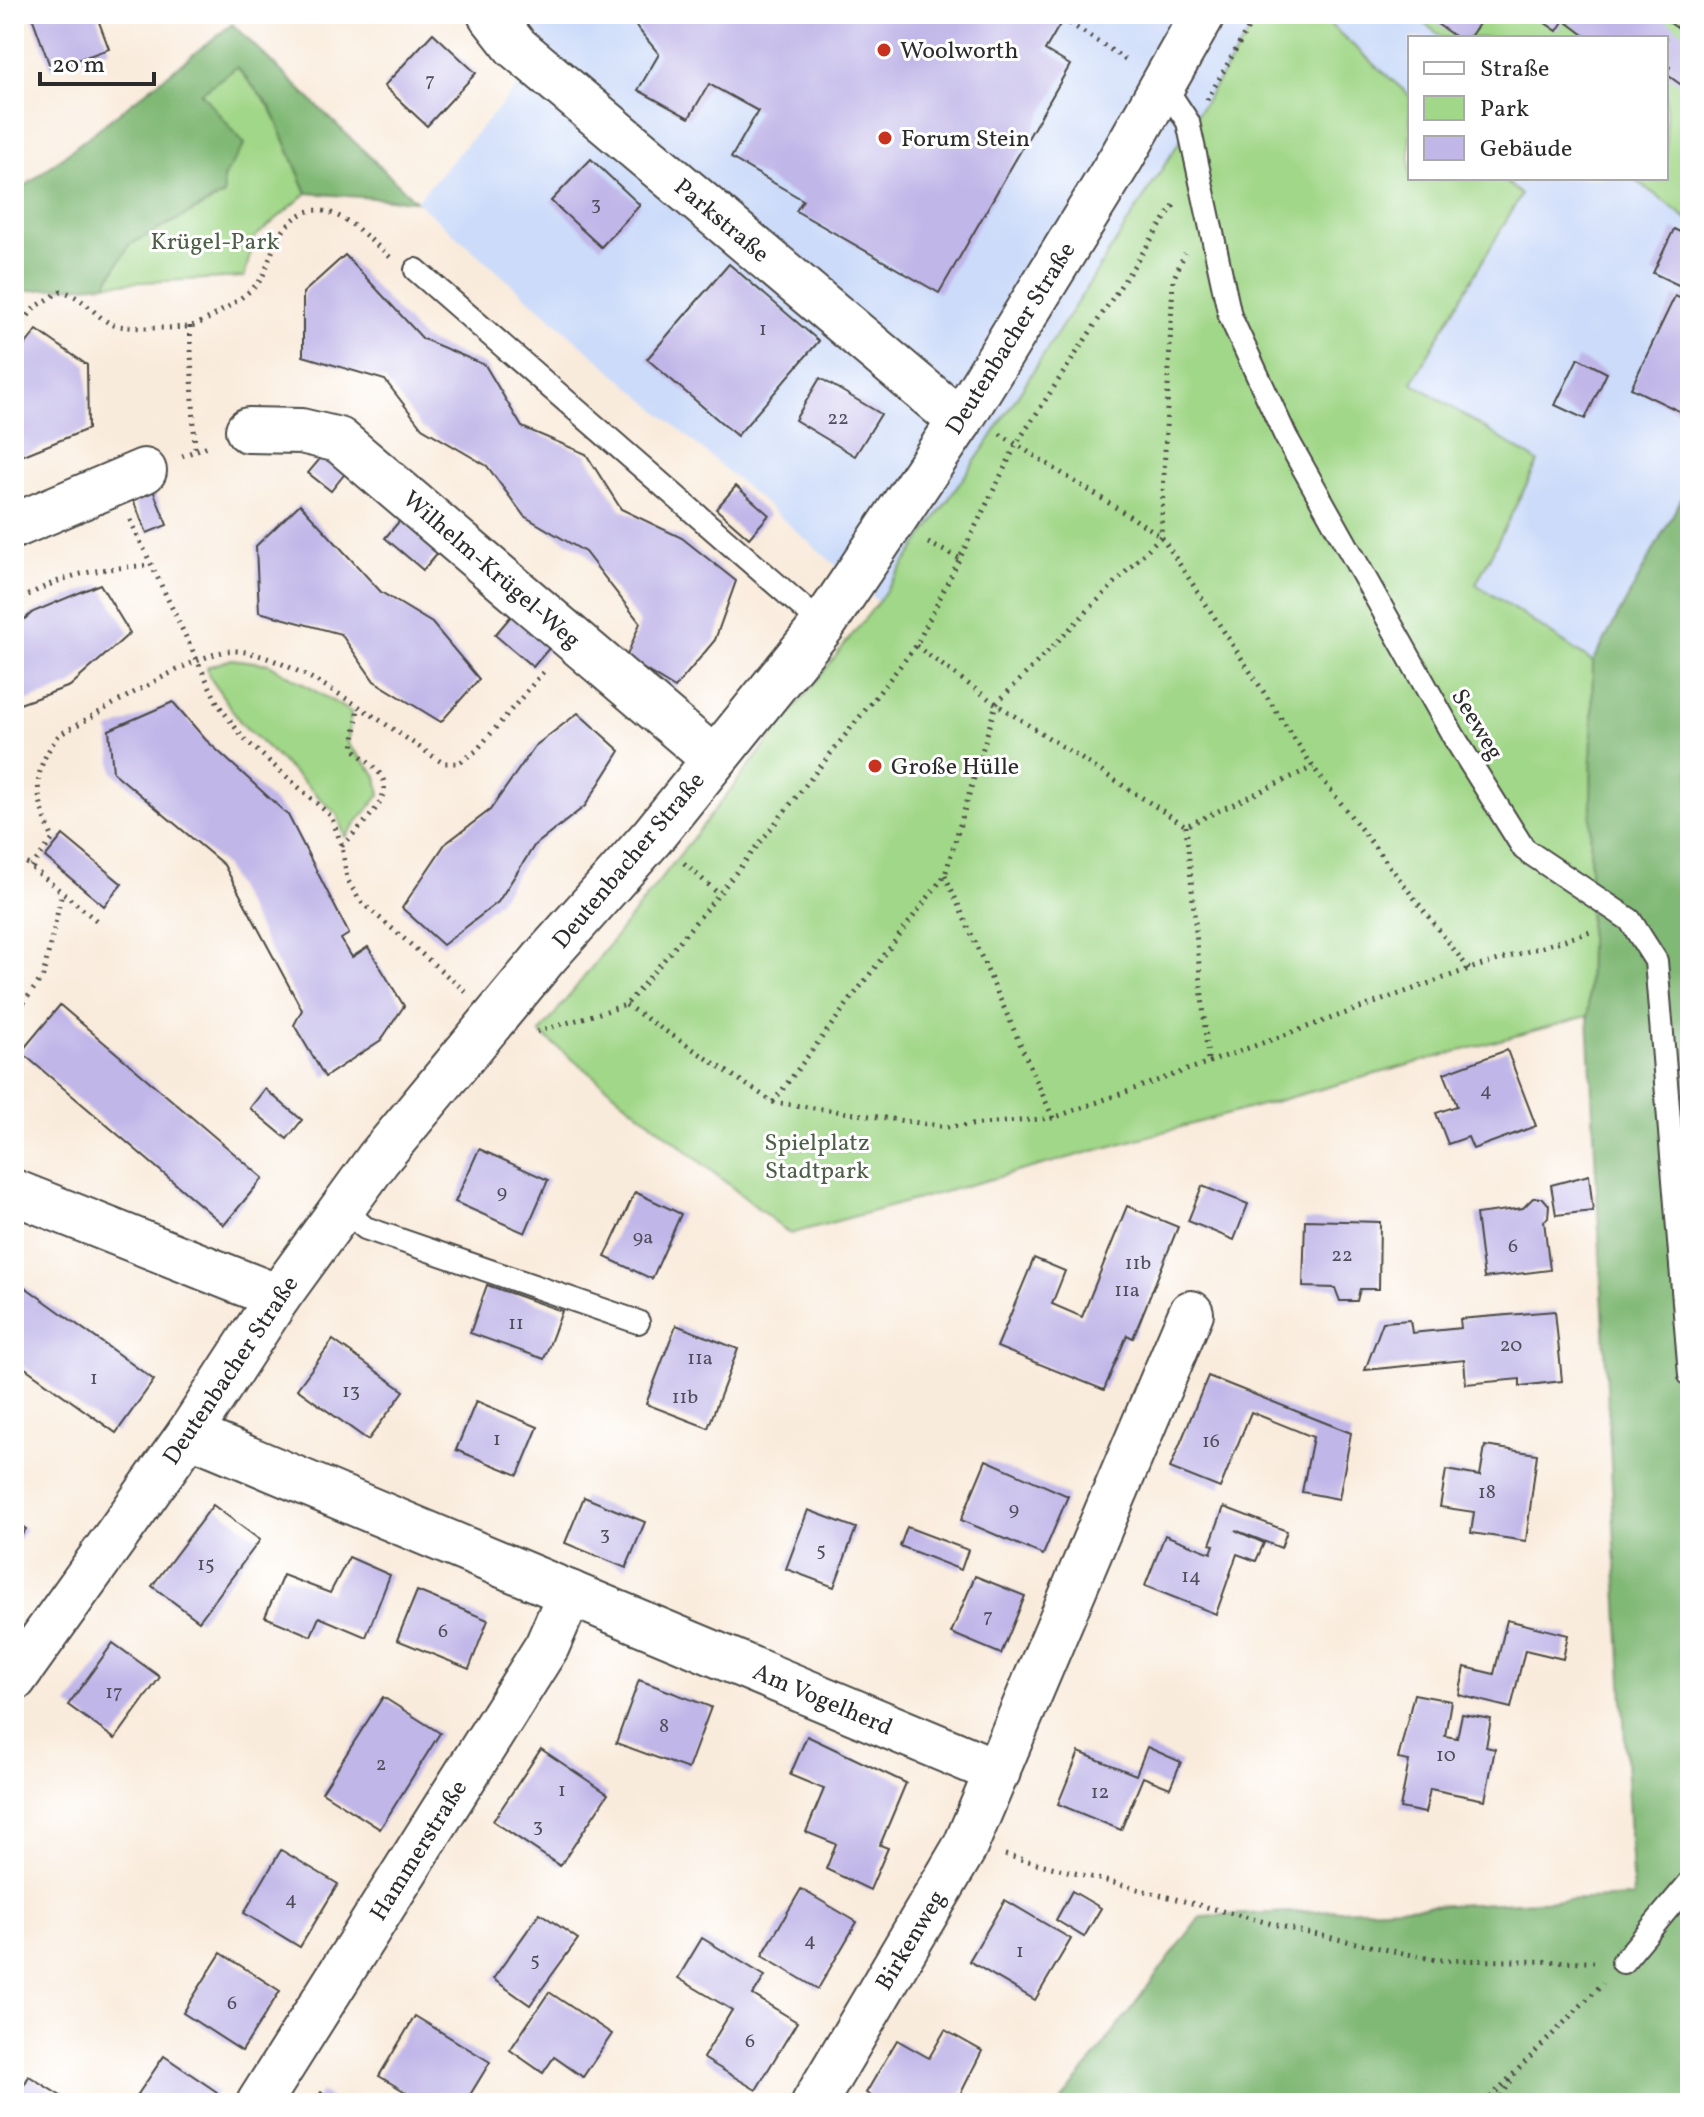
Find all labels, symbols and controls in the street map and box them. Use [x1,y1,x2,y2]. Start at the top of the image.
place label: Woolworth [900,35,1019,69]
scale bar [40,36,154,86]
legend [1408,36,1668,180]
marker: Woolworth [875,41,893,59]
text: 20 m [52,49,105,83]
text: Straße [1480,53,1549,87]
house number: 7 [425,67,435,95]
text: Park [1480,93,1529,127]
place label: Forum Stein [901,123,1030,157]
marker: Forum Stein [876,129,894,147]
text: Gebäude [1480,133,1572,167]
street label: Parkstraße [666,171,776,272]
house number: 3 [591,191,601,219]
park label: Krügel-Park [150,226,280,260]
street label: Deutenbacher Straße [939,236,1085,442]
house number: 1 [759,316,767,344]
house number: 22 [827,405,849,433]
street label: Wilhelm-Krügel-Weg [394,484,587,657]
street label: Seeweg [1442,683,1511,767]
place label: Große Hülle [891,751,1019,785]
marker: Große Hülle [866,757,884,775]
street label: Deutenbacher Straße [545,766,714,957]
house number: 4 [1480,1077,1492,1105]
park label: Spielplatz Stadtpark [764,1127,870,1189]
house number: 9 [497,1179,507,1207]
house number: 9a [633,1224,653,1252]
house number: 6 [1508,1233,1518,1261]
house number: 22 [1331,1242,1353,1270]
house number: 11b [1125,1250,1151,1278]
street label: Deutenbacher Straße [156,1270,308,1472]
house number: 11a [1114,1277,1140,1305]
house number: 11 [508,1310,524,1338]
house number: 20 [1500,1332,1522,1360]
house number: 11a [687,1345,713,1373]
house number: 1 [90,1365,98,1393]
house number: 13 [342,1378,360,1406]
house number: 11b [672,1384,698,1412]
house number: 1 [493,1426,501,1454]
house number: 16 [1202,1428,1220,1456]
house number: 18 [1478,1479,1496,1507]
house number: 9 [1009,1496,1019,1524]
house number: 3 [600,1521,610,1549]
house number: 5 [816,1537,826,1565]
house number: 15 [197,1551,215,1579]
house number: 14 [1181,1563,1201,1591]
house number: 7 [983,1603,993,1631]
house number: 6 [438,1618,448,1646]
street label: Am Vogelherd [747,1656,898,1746]
house number: 17 [105,1679,123,1707]
house number: 8 [659,1713,669,1741]
house number: 10 [1436,1742,1456,1770]
house number: 2 [376,1751,386,1779]
street label: Hammerstraße [363,1774,477,1928]
house number: 1 [558,1777,566,1805]
house number: 12 [1091,1779,1109,1807]
house number: 3 [533,1813,543,1841]
street label: Birkenweg [868,1884,955,1998]
house number: 4 [285,1886,297,1914]
house number: 4 [804,1927,816,1955]
house number: 1 [1016,1938,1024,1966]
house number: 5 [530,1947,540,1975]
house number: 6 [227,1990,237,2018]
house number: 6 [745,2028,755,2056]

